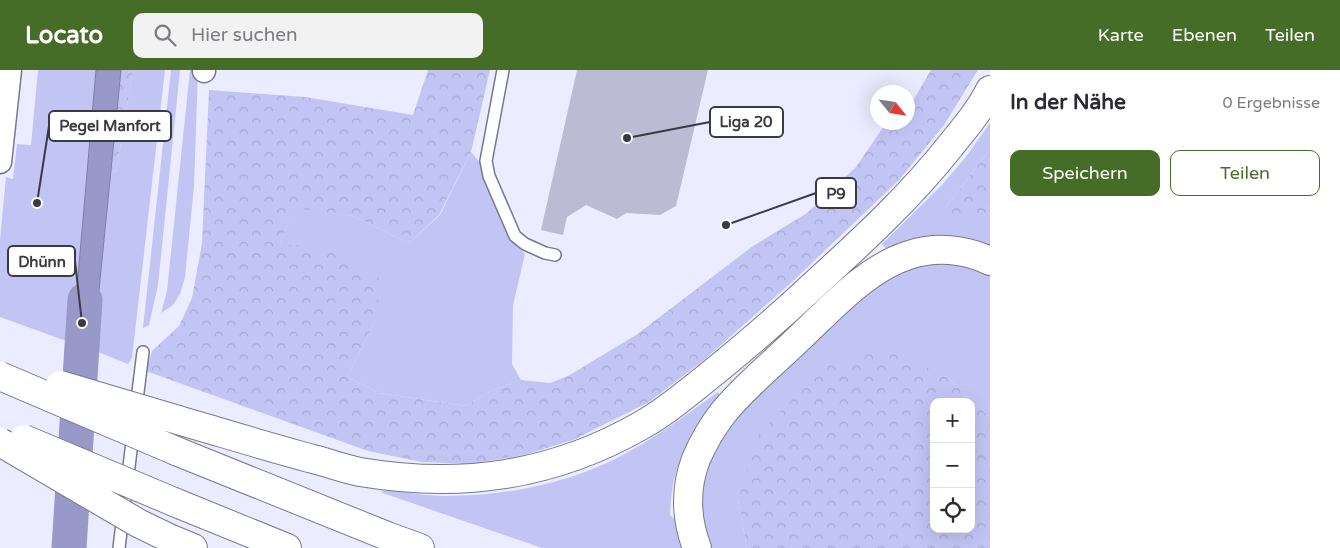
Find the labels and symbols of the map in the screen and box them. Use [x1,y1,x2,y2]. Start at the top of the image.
north arrow [870,85,915,130]
callout: Liga 20 [710,107,783,137]
callout: Pegel Manfort [49,111,171,141]
text: Liga 20 [719,113,773,132]
text: Pegel Manfort [59,117,161,136]
callout: P9 [816,178,856,208]
text: P9 [826,185,846,203]
callout: Dhünn [8,246,75,276]
text: Dhünn [18,253,66,271]

